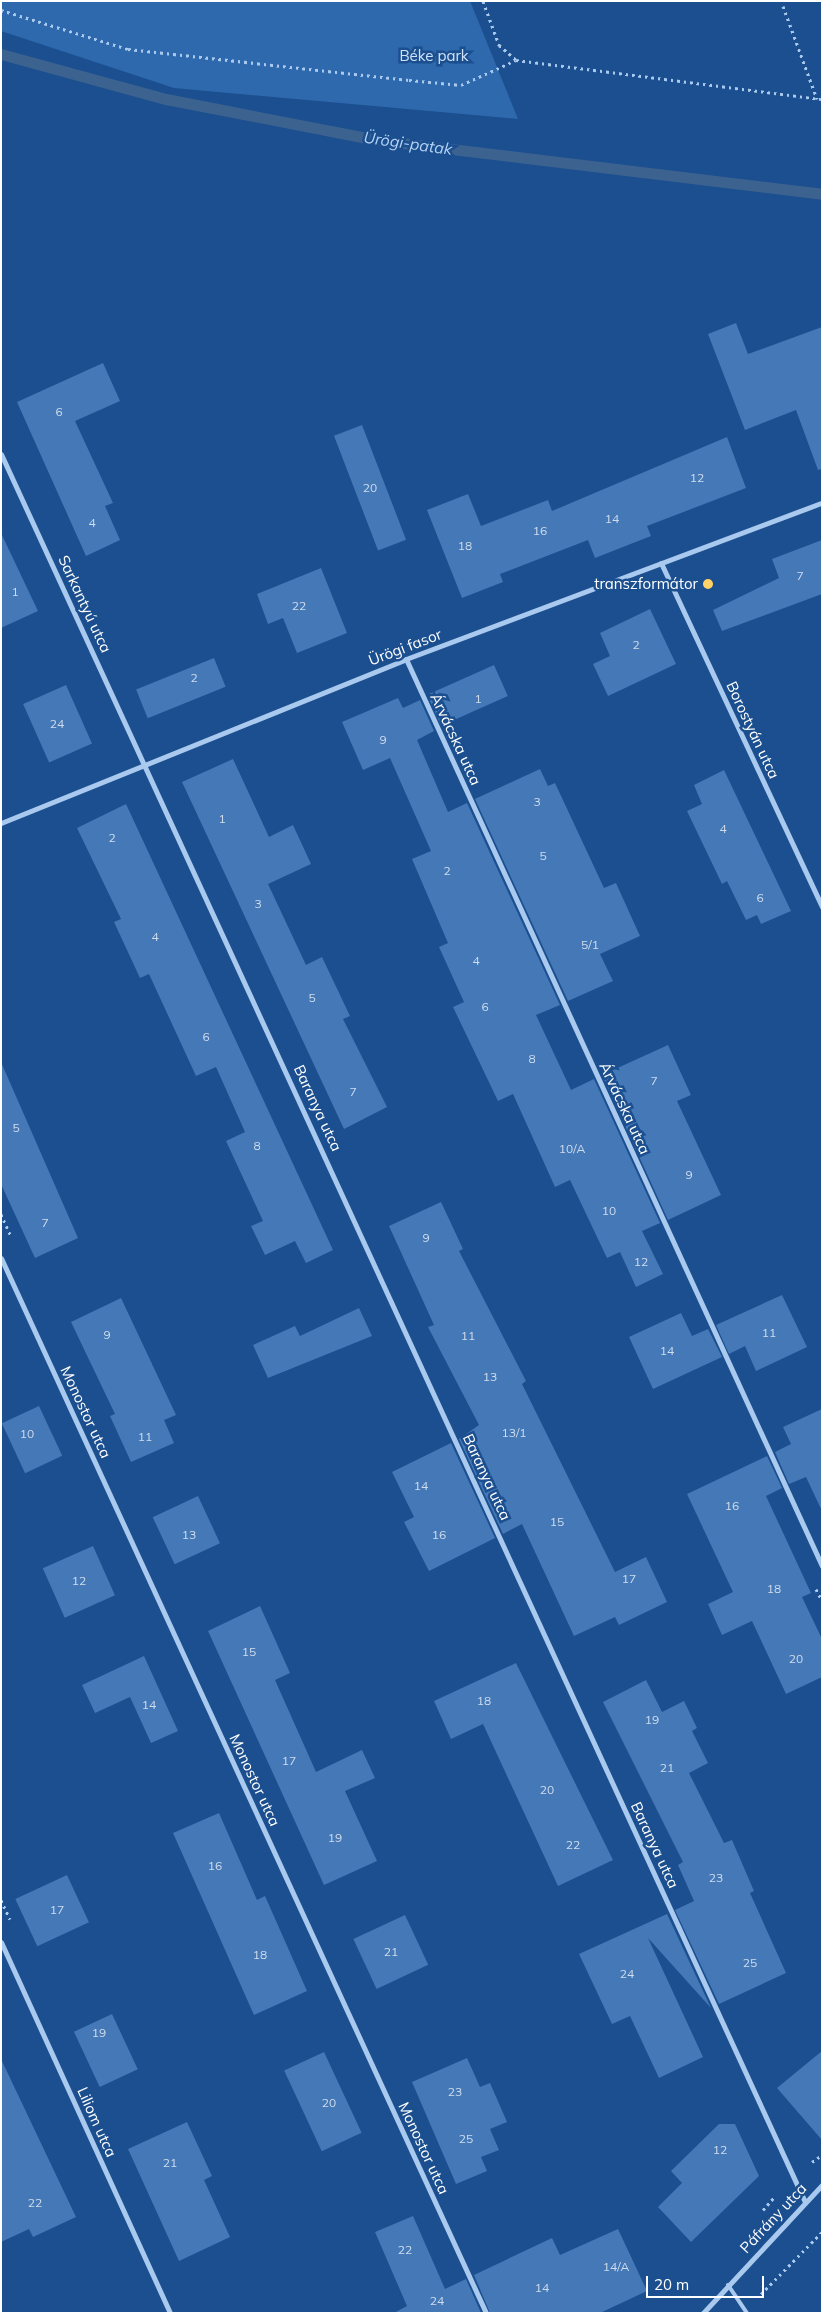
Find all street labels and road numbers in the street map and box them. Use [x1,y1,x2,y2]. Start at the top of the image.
street label: Sarkantyú utca [55,552,115,656]
street label: Ürögi fasor [366,625,444,669]
street label: Borostyán utca [723,679,783,781]
street label: Árvácska utca [427,690,485,788]
street label: Árvácska utca [596,1059,654,1157]
street label: Baranya utca [290,1062,346,1154]
street label: Monostor utca [57,1363,115,1461]
street label: Baranya utca [459,1431,515,1523]
street label: Monostor utca [226,1731,284,1829]
street label: Baranya utca [627,1799,683,1891]
street label: Liliom utca [74,2084,120,2160]
street label: Monostor utca [395,2099,453,2197]
street label: Páfrány utca [736,2179,810,2257]

